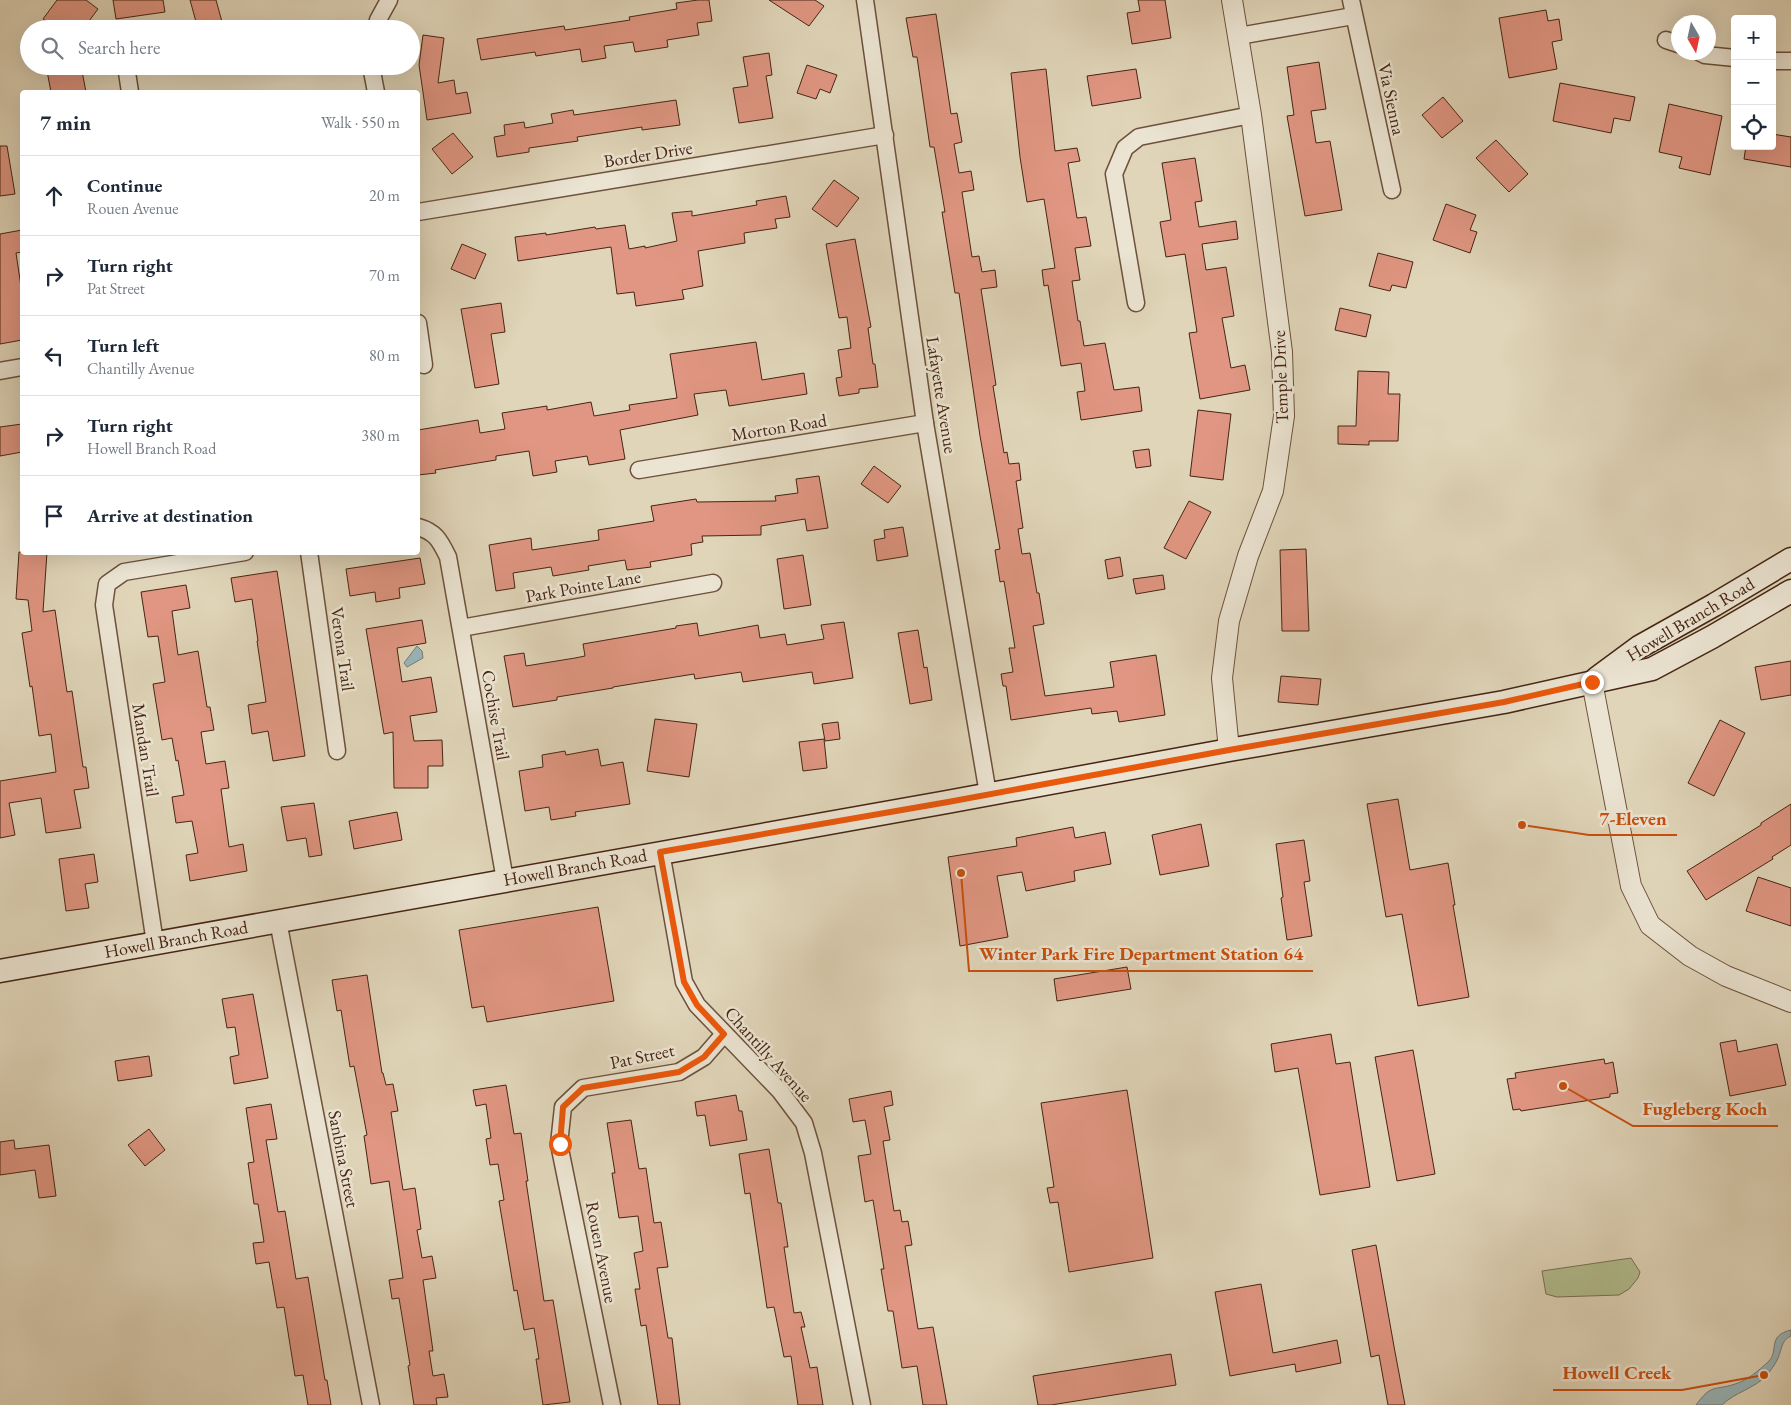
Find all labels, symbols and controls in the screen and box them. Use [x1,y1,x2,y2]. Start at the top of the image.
north arrow [1671,15,1716,60]
map controls [1731,15,1776,150]
button: + [1731,15,1776,60]
search box [20,20,420,75]
icon: search [38,34,66,62]
text: Search here [78,35,160,60]
button: − [1731,60,1776,105]
street label: Via Sienna [1373,61,1411,138]
button: locate [1731,105,1776,150]
text: 7 min [40,109,91,136]
text: Walk · 550 m [321,112,400,133]
street label: Border Drive [602,136,694,172]
text: Continue [87,173,162,198]
icon: ahead [40,182,68,210]
text: 20 m [369,185,400,206]
text: Rouen Avenue [87,198,179,219]
text: Turn right [87,253,173,278]
icon: right [40,262,68,290]
text: 70 m [369,265,400,286]
text: Pat Street [87,278,145,299]
street label: Temple Drive [1267,330,1293,424]
text: Turn left [87,333,159,358]
street label: Lafayette Avenue [921,335,963,455]
icon: left [40,342,68,370]
text: 80 m [369,345,400,366]
text: Chantilly Avenue [87,358,194,379]
street label: Morton Road [730,408,829,446]
text: Turn right [87,413,173,438]
icon: right [40,422,68,450]
text: 380 m [361,425,400,446]
text: Howell Branch Road [87,438,216,459]
icon: arrive [40,502,68,530]
text: Arrive at destination [87,503,253,528]
street label: Park Pointe Lane [524,565,642,607]
street label: Howell Branch Road [1622,571,1759,666]
street label: Verona Trail [326,605,360,693]
street label: Cochise Trail [477,668,515,762]
route end [1581,671,1604,694]
street label: Mandan Trail [127,702,165,798]
callout: 7-Eleven [1589,801,1677,835]
text: 7-Eleven [1599,806,1667,831]
street label: Howell Branch Road [501,843,650,891]
street label: Howell Branch Road [102,915,251,963]
callout: Winter Park Fire Department Station 64 [969,937,1313,971]
text: Winter Park Fire Department Station 64 [979,941,1304,966]
street label: Chantilly Avenue [720,1001,818,1107]
street label: Pat Street [608,1038,677,1074]
callout: Fugleberg Koch [1633,1092,1778,1126]
text: Fugleberg Koch [1643,1096,1768,1121]
street label: Sanbina Street [323,1108,365,1210]
route start [549,1133,572,1156]
street label: Rouen Avenue [581,1199,623,1305]
callout: Howell Creek [1553,1356,1682,1390]
text: Howell Creek [1562,1360,1672,1385]

